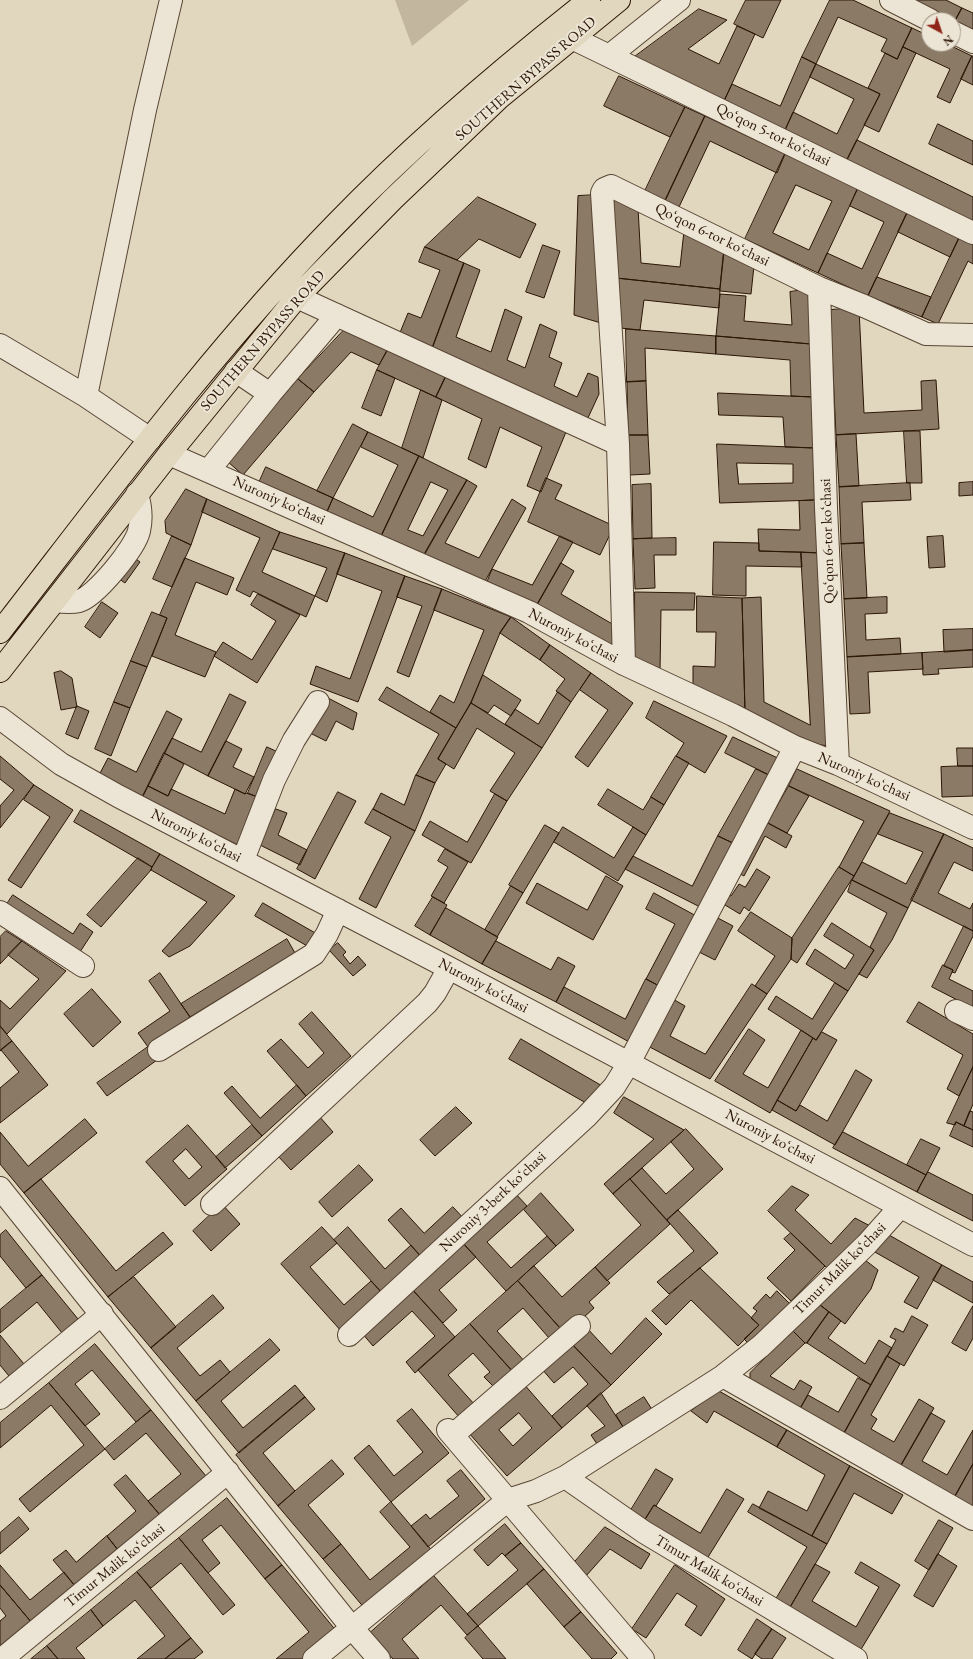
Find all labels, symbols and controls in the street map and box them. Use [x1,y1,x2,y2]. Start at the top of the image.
north arrow [921,12,961,52]
street label: SOUTHERN BYPASS ROAD [452,13,600,145]
text: N [940,32,956,49]
street label: Qoʻqon 5-tor koʻchasi [713,99,833,171]
street label: Qoʻqon 6-tor koʻchasi [652,199,772,271]
street label: SOUTHERN BYPASS ROAD [197,267,329,415]
street label: Nuroniy koʻchasi [230,473,328,529]
street label: Qoʻqon 6-tor koʻchasi [817,478,839,604]
street label: Nuroniy koʻchasi [525,605,621,667]
street label: Nuroniy koʻchasi [815,749,913,805]
street label: Nuroniy koʻchasi [148,805,244,867]
street label: Nuroniy koʻchasi [435,955,531,1017]
street label: Nuroniy koʻchasi [722,1106,818,1168]
street label: Nuroniy 3-berk koʻchasi [436,1148,550,1256]
street label: Timur Malik koʻchasi [790,1219,890,1319]
street label: Timur Malik koʻchasi [61,1520,169,1612]
street label: Timur Malik koʻchasi [651,1531,767,1611]

